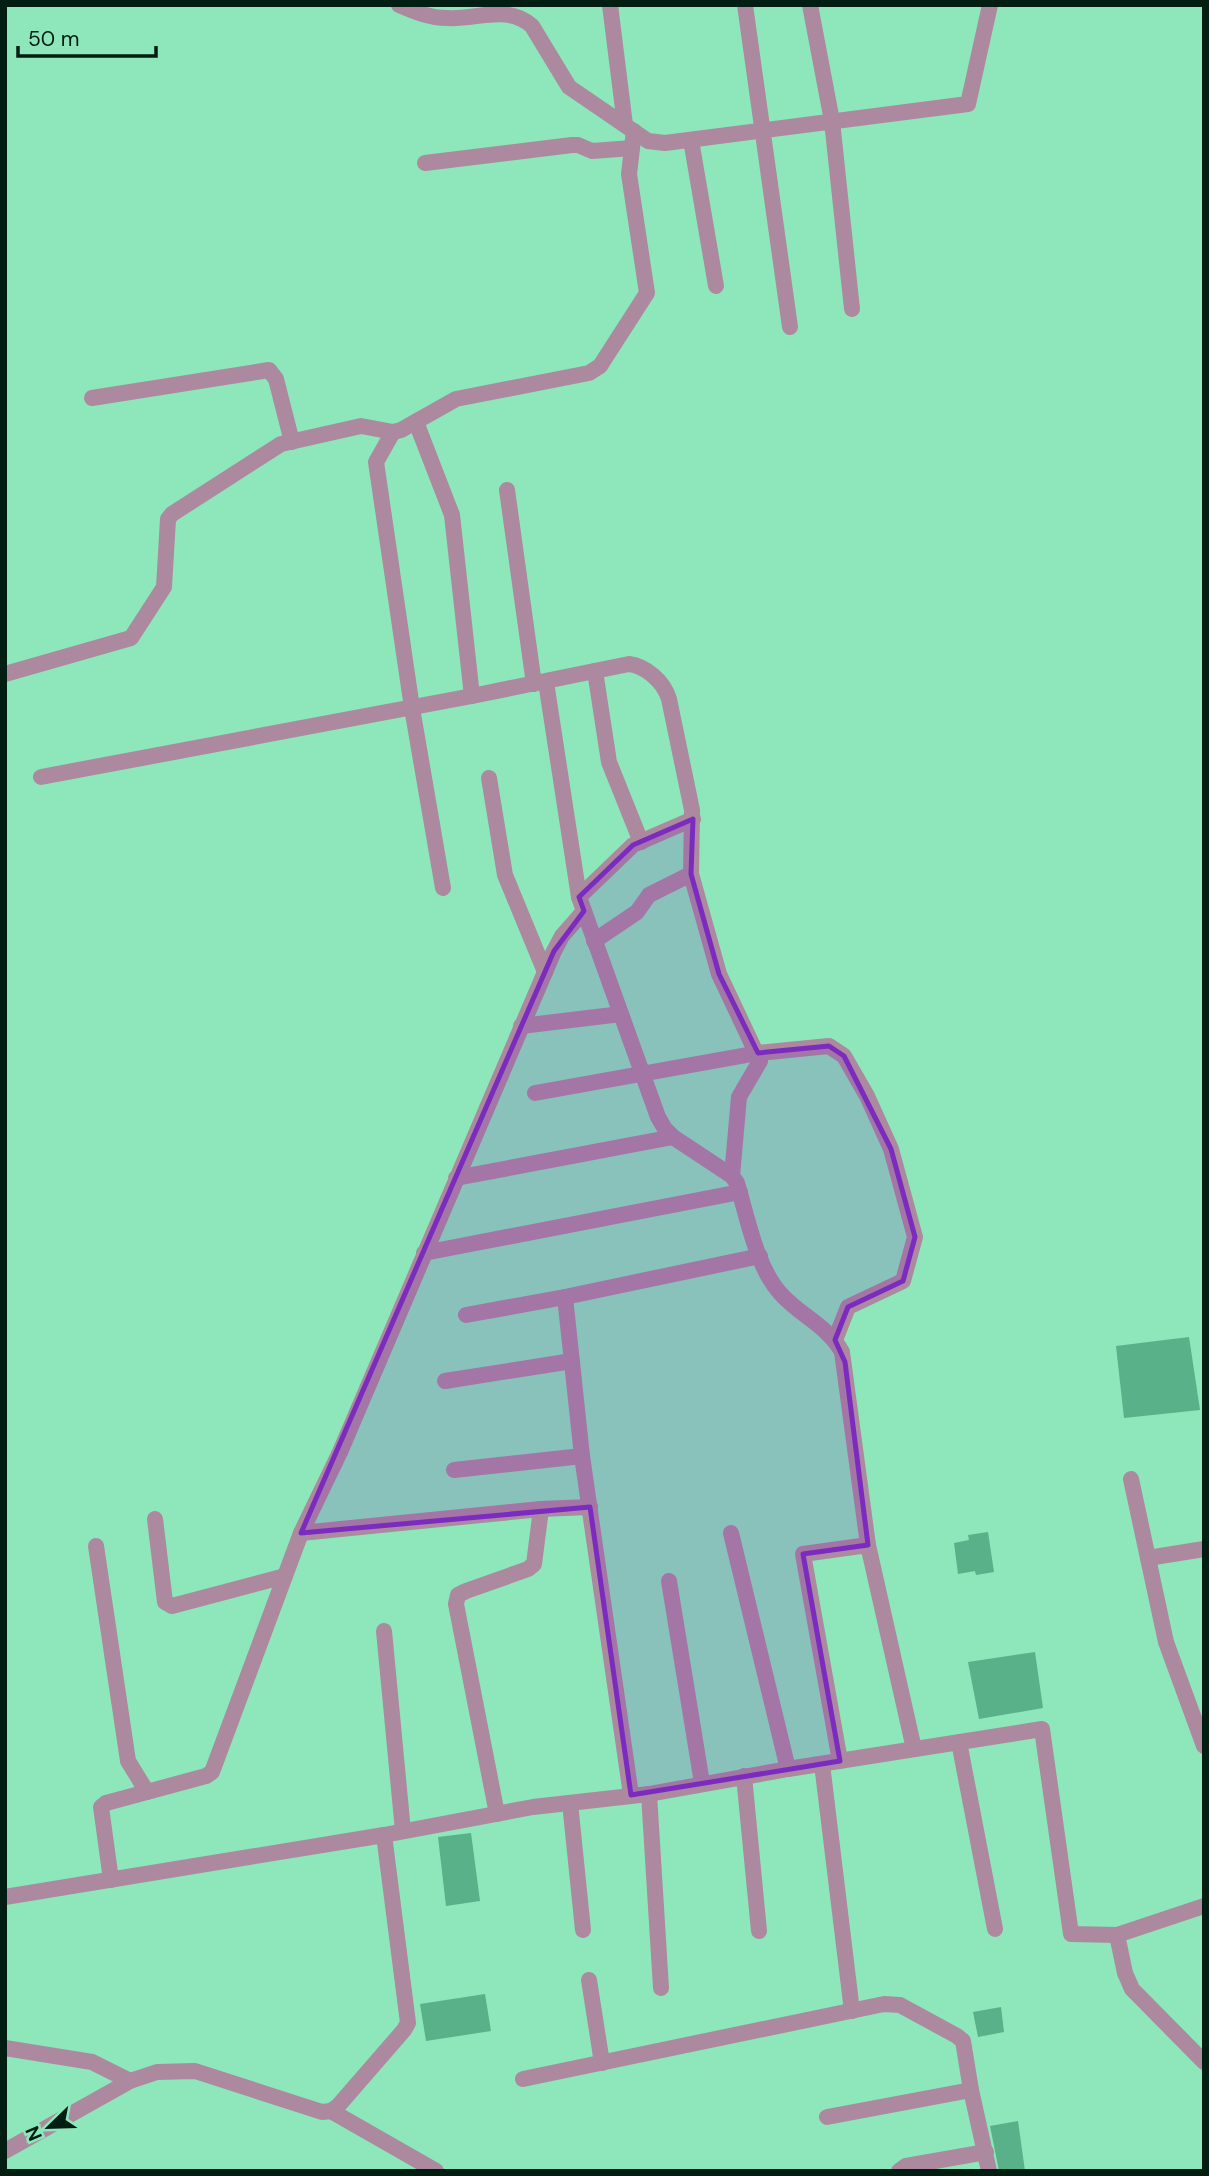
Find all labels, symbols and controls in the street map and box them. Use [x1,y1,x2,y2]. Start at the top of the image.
scale bar [18,14,156,58]
text: 50 m [28,25,79,53]
north arrow [14,2092,84,2162]
text: N [20,2122,48,2145]

